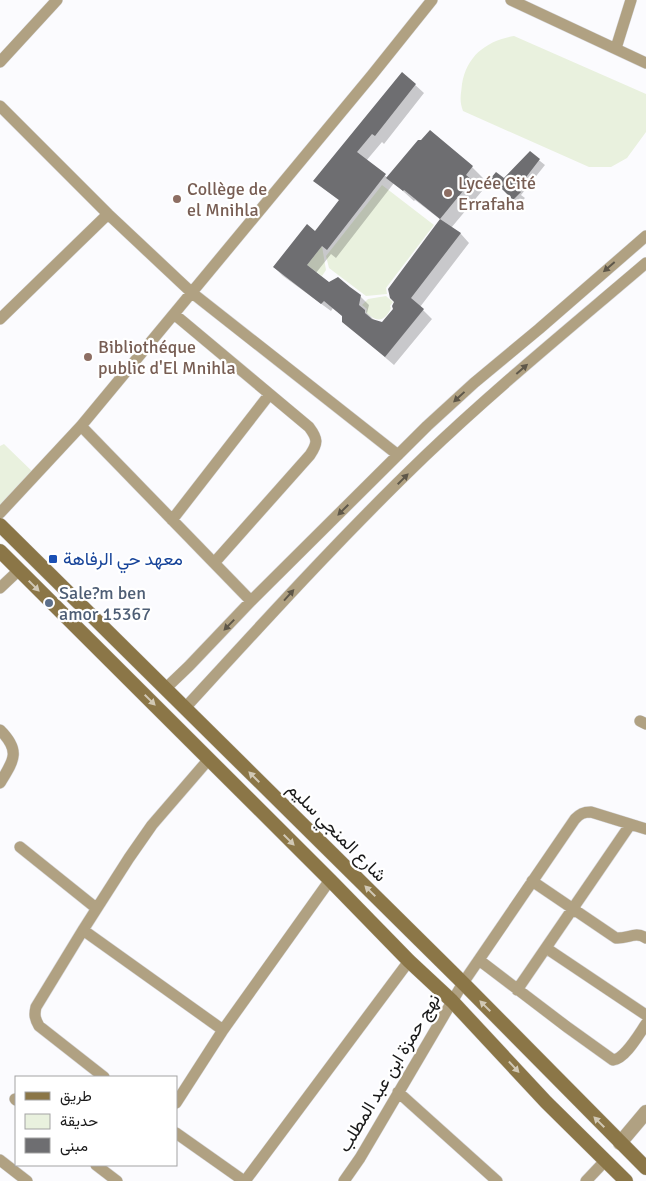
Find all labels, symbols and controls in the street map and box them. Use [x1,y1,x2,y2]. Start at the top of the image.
place label: Lycée Cité Errafaha [458,172,536,215]
place label: Collège de el Mnihla [187,178,267,221]
marker: Lycée Cité Errafaha [442,187,454,199]
marker: Collège de el Mnihla [171,193,183,205]
one-way arrow [602,262,615,273]
place label: Bibliothéque public d'El Mnihla [98,336,236,379]
marker: Bibliothéque public d'El Mnihla [82,351,94,363]
one-way arrow [515,363,528,374]
one-way arrow [453,391,466,402]
one-way arrow [397,473,409,485]
one-way arrow [337,504,349,516]
place label: معهد حي الرفاهة [63,548,183,574]
marker: معهد حي الرفاهة [47,553,59,565]
one-way arrow [28,579,40,591]
place label: Sale?m ben amor 15367 [59,582,151,625]
one-way arrow [283,589,295,601]
marker: Sale?m ben amor 15367 [43,597,55,609]
one-way arrow [223,619,235,631]
one-way arrow [143,694,155,706]
one-way arrow [249,771,261,783]
street label: شارع المنجي سليم [280,778,391,889]
one-way arrow [283,834,295,846]
one-way arrow [364,885,376,897]
street label: نهج حمزة ابن عبد المطلب [333,990,446,1157]
one-way arrow [479,1000,491,1012]
one-way arrow [508,1061,520,1073]
legend [15,1076,178,1166]
text: طريق [60,1087,92,1106]
text: حديقة [60,1112,98,1130]
one-way arrow [593,1116,605,1128]
text: مبنى [60,1137,88,1156]

